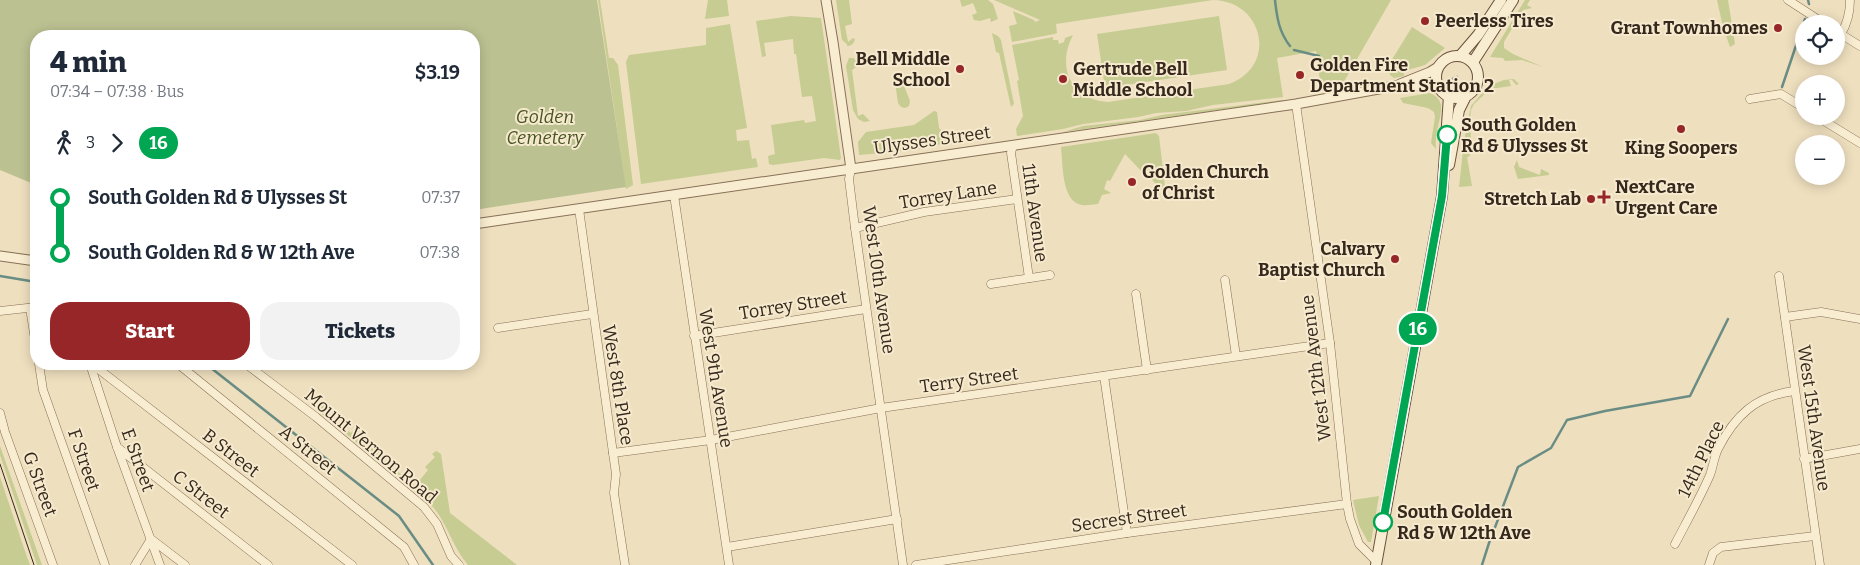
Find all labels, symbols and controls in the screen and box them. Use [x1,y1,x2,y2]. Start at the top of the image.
place label: Peerless Tires [1435,10,1554,32]
marker: Peerless Tires [1419,15,1431,27]
map controls [1795,15,1845,185]
button: locate [1795,15,1845,65]
place label: Grant Townhomes [1610,17,1768,39]
marker: Grant Townhomes [1772,22,1784,34]
text: 4 min [50,46,126,79]
place label: Bell Middle School [856,48,950,91]
place label: Golden Fire Department Station 2 [1310,54,1494,97]
place label: Gertrude Bell Middle School [1073,58,1193,101]
text: $3.19 [415,61,460,84]
marker: Bell Middle School [954,63,966,75]
marker: Golden Fire Department Station 2 [1294,69,1306,81]
marker: Gertrude Bell Middle School [1057,73,1069,85]
button: + [1795,75,1845,125]
text: 07:34 – 07:38 · Bus [50,82,184,101]
park label: Golden Cemetery [507,106,584,149]
place label: South Golden Rd & Ulysses St [1461,114,1588,157]
street label: Ulysses Street [872,121,992,159]
marker: King Soopers [1675,123,1687,135]
marker: South Golden Rd & Ulysses St [1437,125,1457,145]
icon: walk [50,129,78,157]
icon: forward [103,129,131,157]
text: 16 [149,132,168,154]
text: 3 [86,133,95,152]
button: − [1795,135,1845,185]
place label: King Soopers [1624,137,1738,159]
place label: Golden Church of Christ [1142,161,1270,204]
street label: 11th Avenue [1017,162,1053,264]
street label: Torrey Lane [898,176,998,214]
marker: Golden Church of Christ [1126,176,1138,188]
place label: NextCare Urgent Care [1615,176,1718,219]
text: South Golden Rd & Ulysses St [88,186,347,209]
text: 07:37 [421,188,460,207]
place label: Stretch Lab [1484,188,1581,210]
marker: NextCare Urgent Care [1597,190,1611,204]
marker: Stretch Lab [1585,193,1597,205]
street label: West 10th Avenue [858,205,900,355]
place label: Calvary Baptist Church [1258,238,1386,281]
text: South Golden Rd & W 12th Ave [88,241,355,264]
text: 07:38 [420,243,460,262]
marker: Calvary Baptist Church [1389,253,1401,265]
street label: Torrey Street [738,286,849,324]
street label: West 12th Avenue [1296,294,1336,442]
button: Start [50,302,250,360]
button: Tickets [260,302,460,360]
street label: West 9th Avenue [694,307,738,449]
line badge: 16 [1396,313,1440,345]
text: 16 [1409,318,1427,340]
street label: West 8th Place [598,323,638,447]
street label: West 15th Avenue [1793,344,1835,492]
street label: Terry Street [918,362,1020,398]
street label: Mount Vernon Road [300,384,442,508]
street label: 14th Place [1673,417,1729,501]
street label: A Street [275,420,341,480]
street label: B Street [198,424,264,482]
street label: E Street [116,425,160,495]
street label: F Street [63,426,105,495]
street label: G Street [18,448,62,520]
street label: C Street [168,465,234,523]
street label: Secrest Street [1070,499,1189,537]
place label: South Golden Rd & W 12th Ave [1397,501,1531,544]
marker: South Golden Rd & W 12th Ave [1373,512,1393,532]

